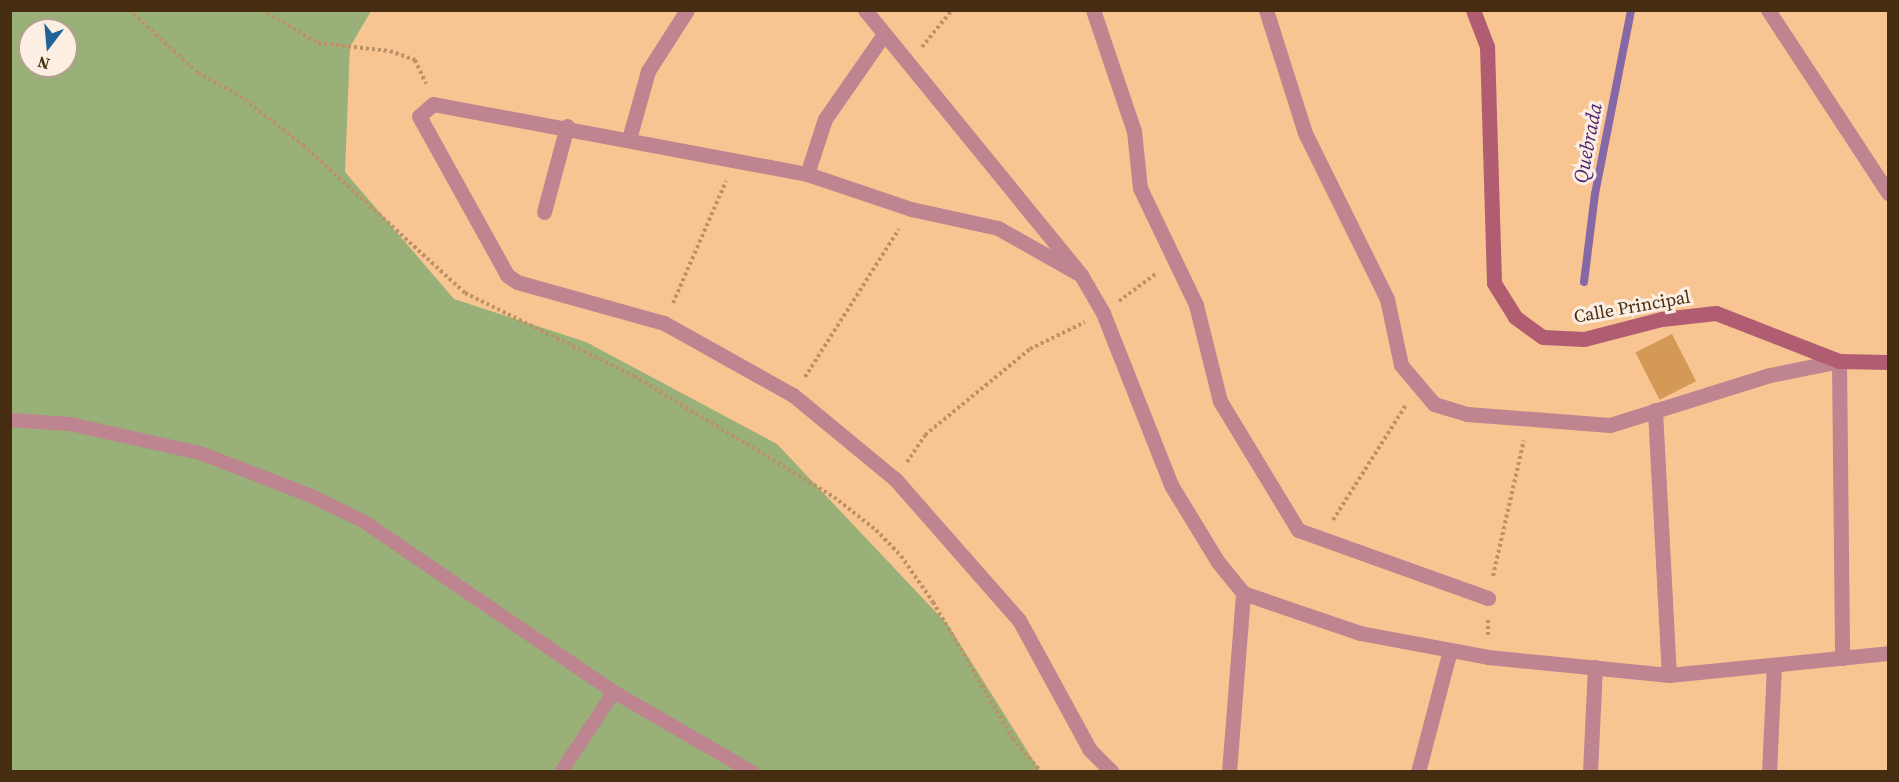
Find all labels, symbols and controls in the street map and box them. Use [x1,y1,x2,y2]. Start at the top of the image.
north arrow [18,18,78,78]
text: N [35,51,52,76]
water label: Quebrada [1569,101,1607,185]
street label: Calle Principal [1572,286,1692,328]

